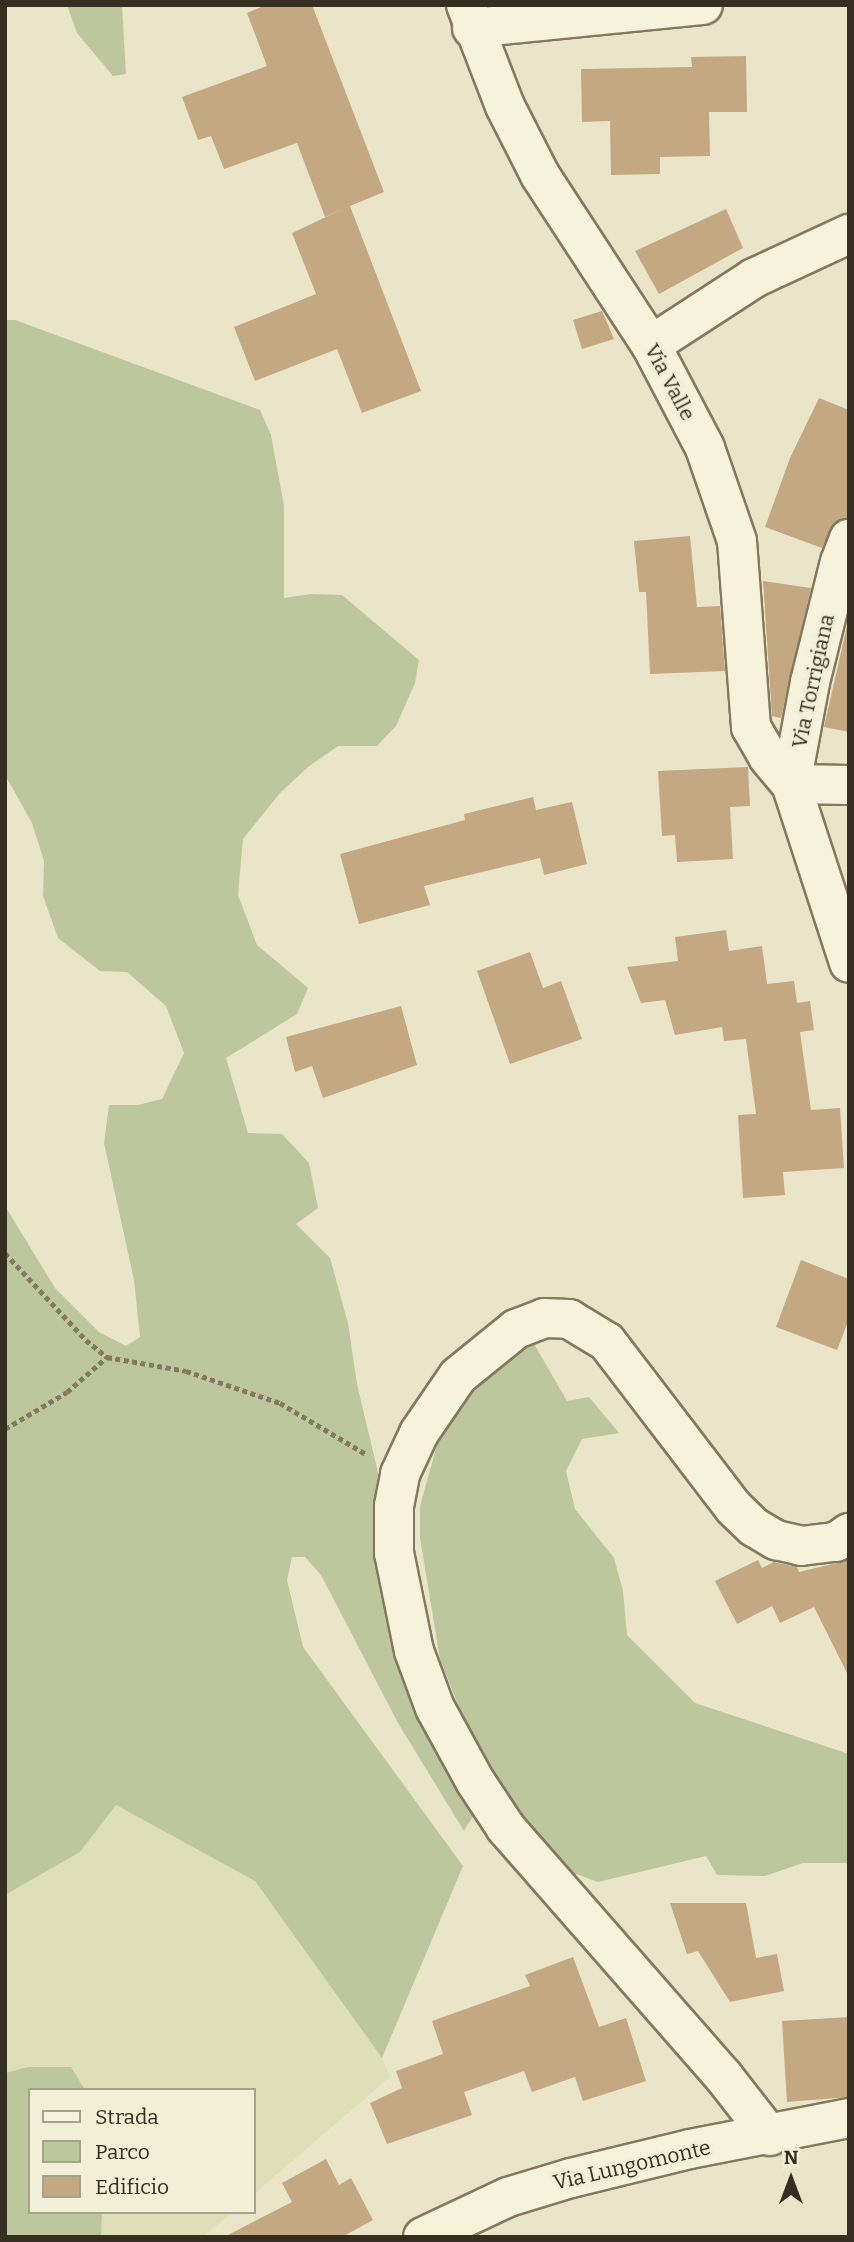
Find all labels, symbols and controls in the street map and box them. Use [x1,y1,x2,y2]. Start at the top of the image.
street label: Via Valle [639,339,701,425]
street label: Via Torrigiana [786,612,840,750]
legend [28,2088,256,2214]
text: Strada [95,2104,159,2130]
street label: Via Lungomonte [551,2135,713,2195]
text: Parco [95,2139,150,2165]
north arrow [756,2144,826,2214]
text: N [784,2146,798,2169]
text: Edificio [95,2174,169,2200]

